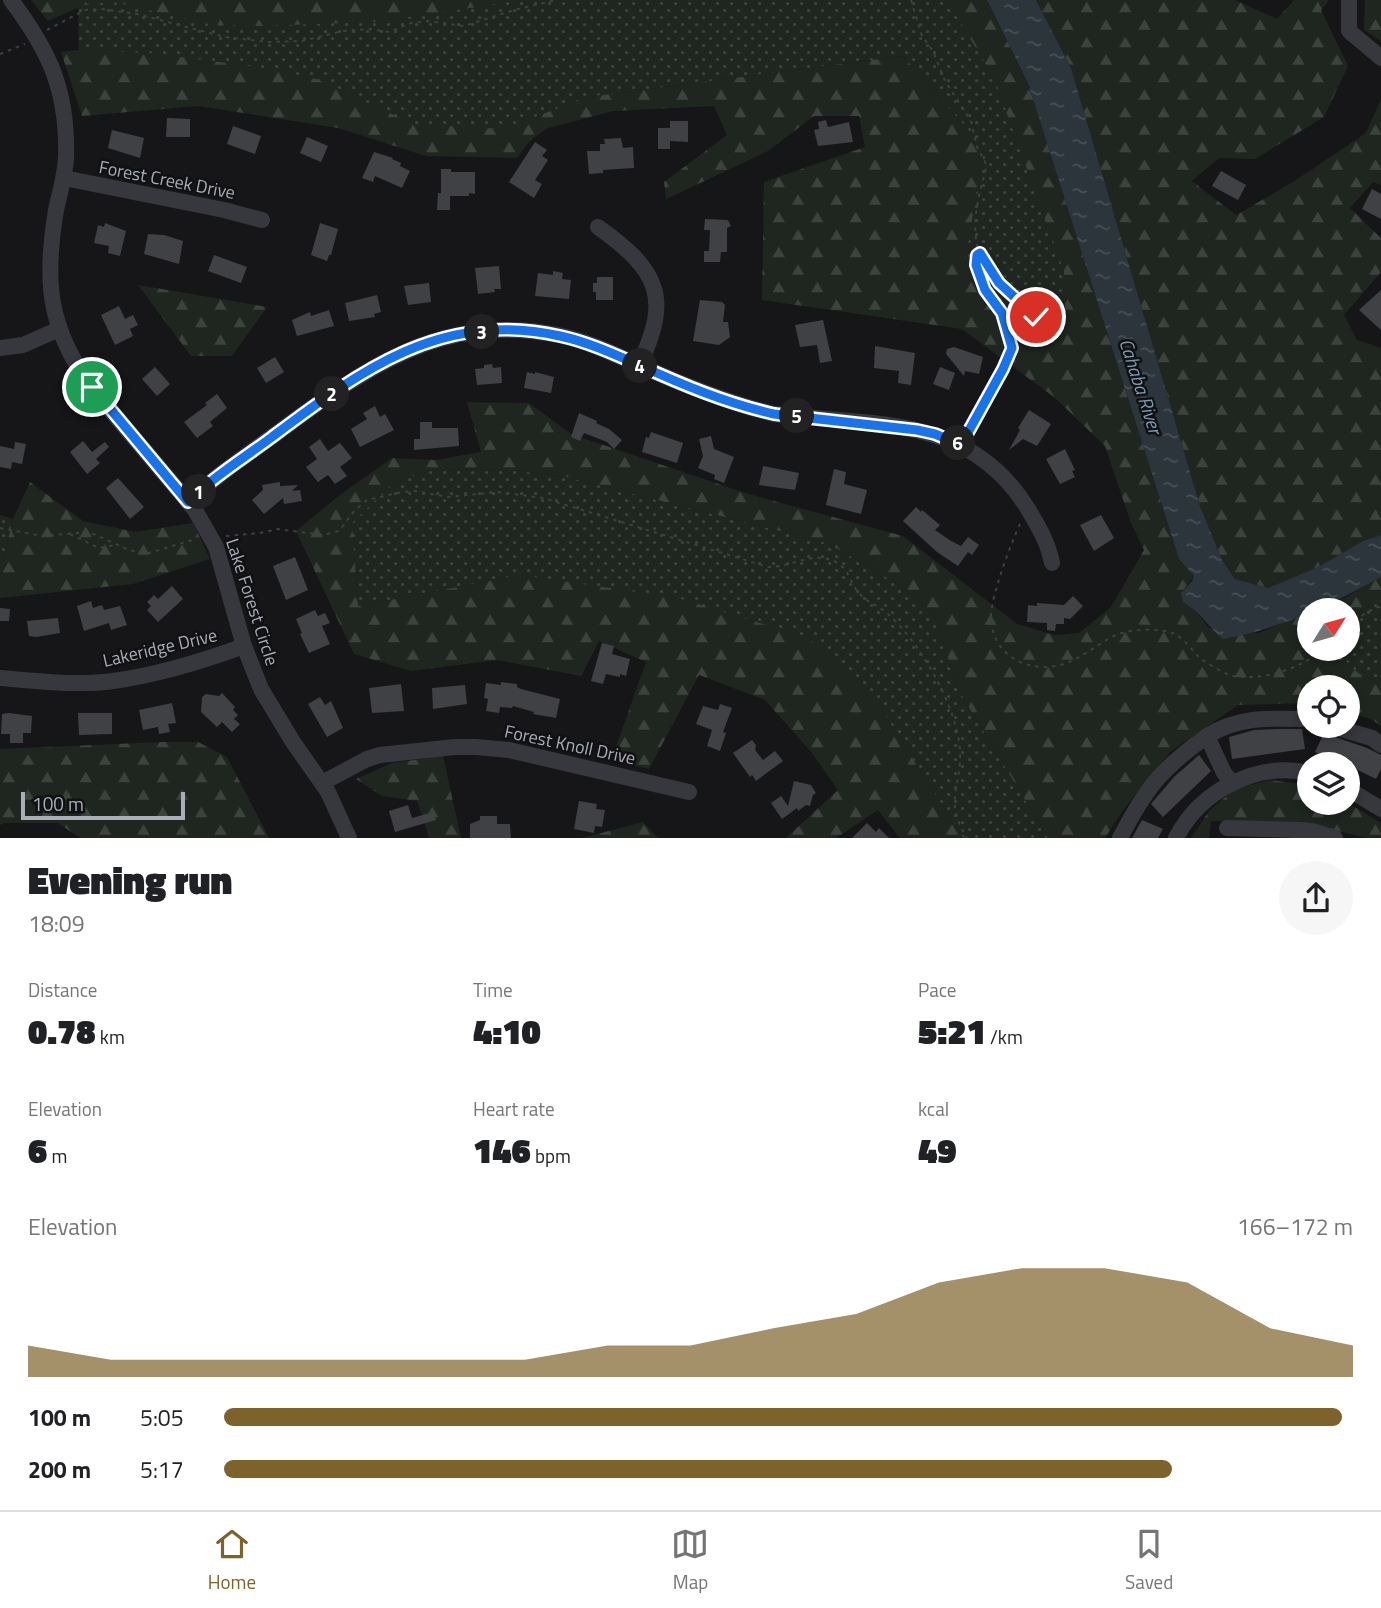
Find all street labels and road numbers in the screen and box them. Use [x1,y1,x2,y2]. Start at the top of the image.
street label: Forest Creek Drive [97,153,238,206]
street label: Lake Forest Circle [219,535,286,669]
street label: Lakeridge Drive [100,621,220,674]
street label: Forest Knoll Drive [502,717,638,772]

